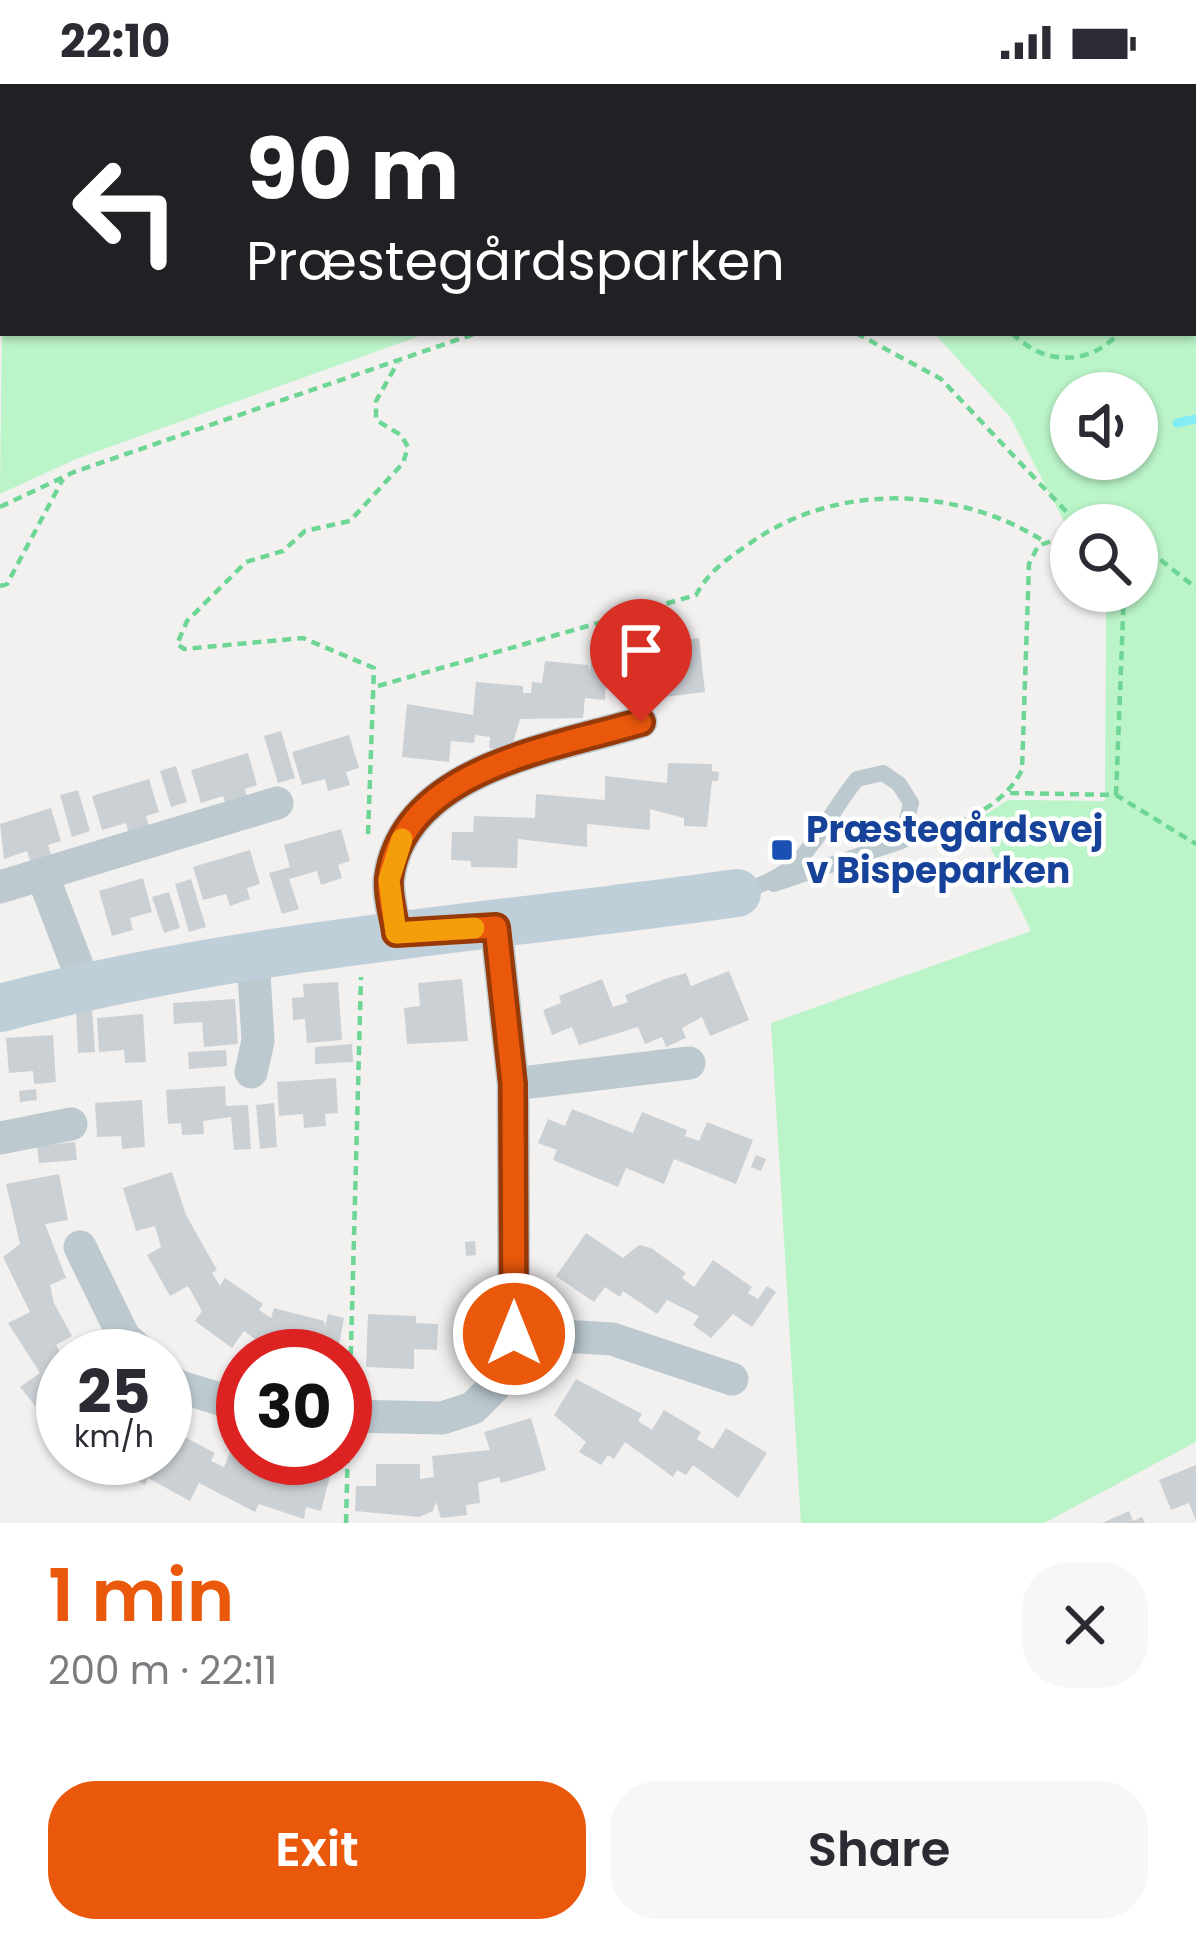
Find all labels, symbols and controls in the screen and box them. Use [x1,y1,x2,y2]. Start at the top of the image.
text: 22:10 [60,10,170,73]
text: 90 m [246,111,459,228]
icon: left [48,132,204,288]
text: Præstegårdsparken [246,223,785,299]
map controls [1050,372,1158,612]
button: sound [1050,372,1158,480]
button: search [1050,504,1158,612]
pin [590,599,692,722]
icon: arrive [608,617,674,683]
place label: Præstegårdsvej v Bispeparken [806,804,1103,896]
marker: Præstegårdsvej v Bispeparken [769,837,795,863]
position arrow [451,1271,577,1397]
speed limit sign: 30 [216,1329,372,1485]
text: 25 [77,1350,151,1434]
text: km/h [74,1415,154,1458]
text: 1 min [48,1545,234,1646]
button: close [1022,1562,1148,1688]
text: 200 m · 22:11 [48,1643,277,1698]
button: Exit [48,1781,586,1919]
button: Share [610,1781,1148,1919]

